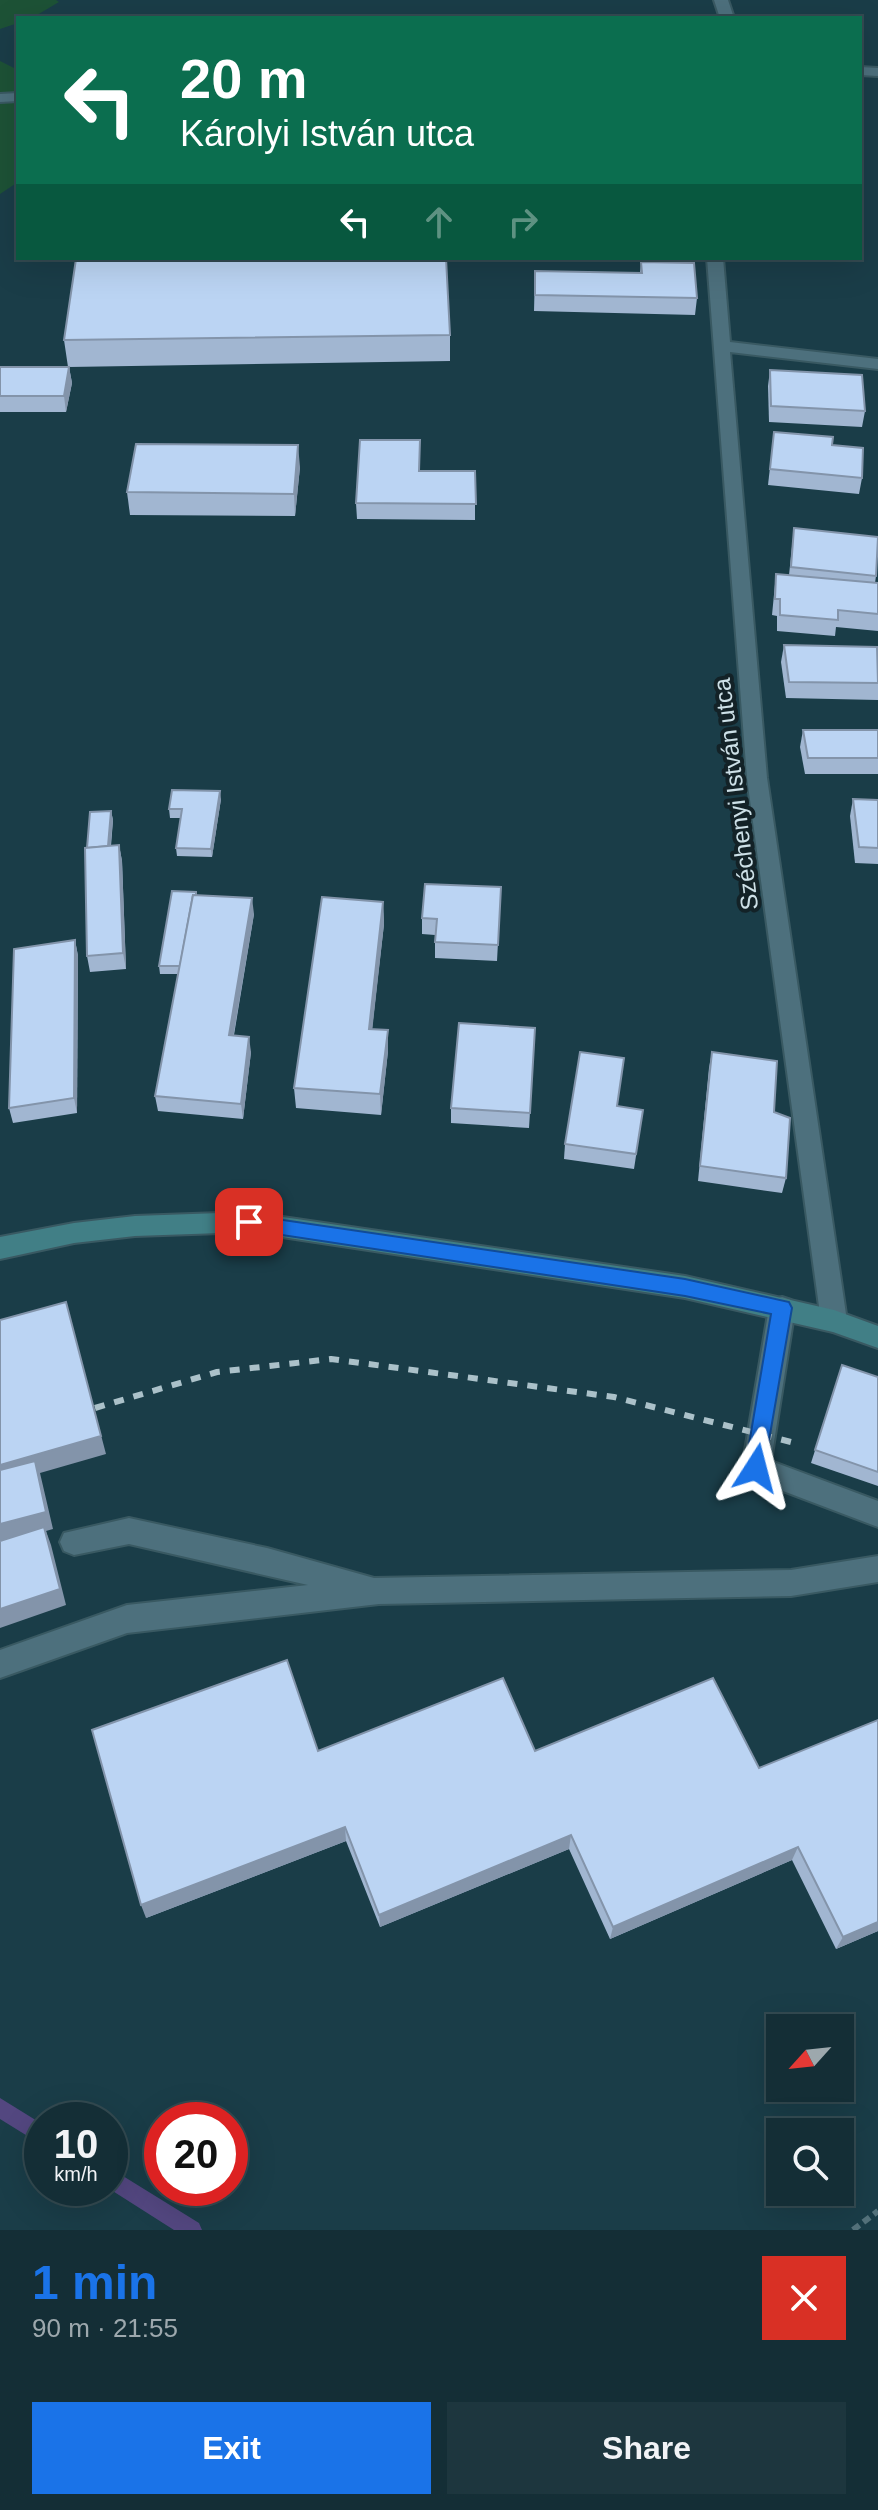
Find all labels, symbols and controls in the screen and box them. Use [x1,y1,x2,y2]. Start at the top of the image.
text: 20 m [180,47,308,110]
icon: left [48,48,152,152]
text: Károlyi István utca [180,113,474,154]
icon: left [333,200,377,244]
icon: ahead [417,200,461,244]
icon: right [501,200,545,244]
street label: Széchenyi István utca [708,676,763,912]
pin [215,1188,283,1256]
icon: arrive [227,1200,271,1244]
position arrow [714,1426,798,1510]
north arrow [766,2014,854,2102]
map controls [766,2014,854,2206]
speed limit sign: 20 [144,2102,248,2206]
button: search [766,2118,854,2206]
text: 10 [54,2122,98,2166]
text: km/h [54,2163,98,2185]
text: 1 min [32,2256,157,2309]
button: close [762,2256,846,2340]
text: 90 m · 21:55 [32,2313,178,2343]
button: Exit [32,2402,431,2494]
button: Share [447,2402,846,2494]

